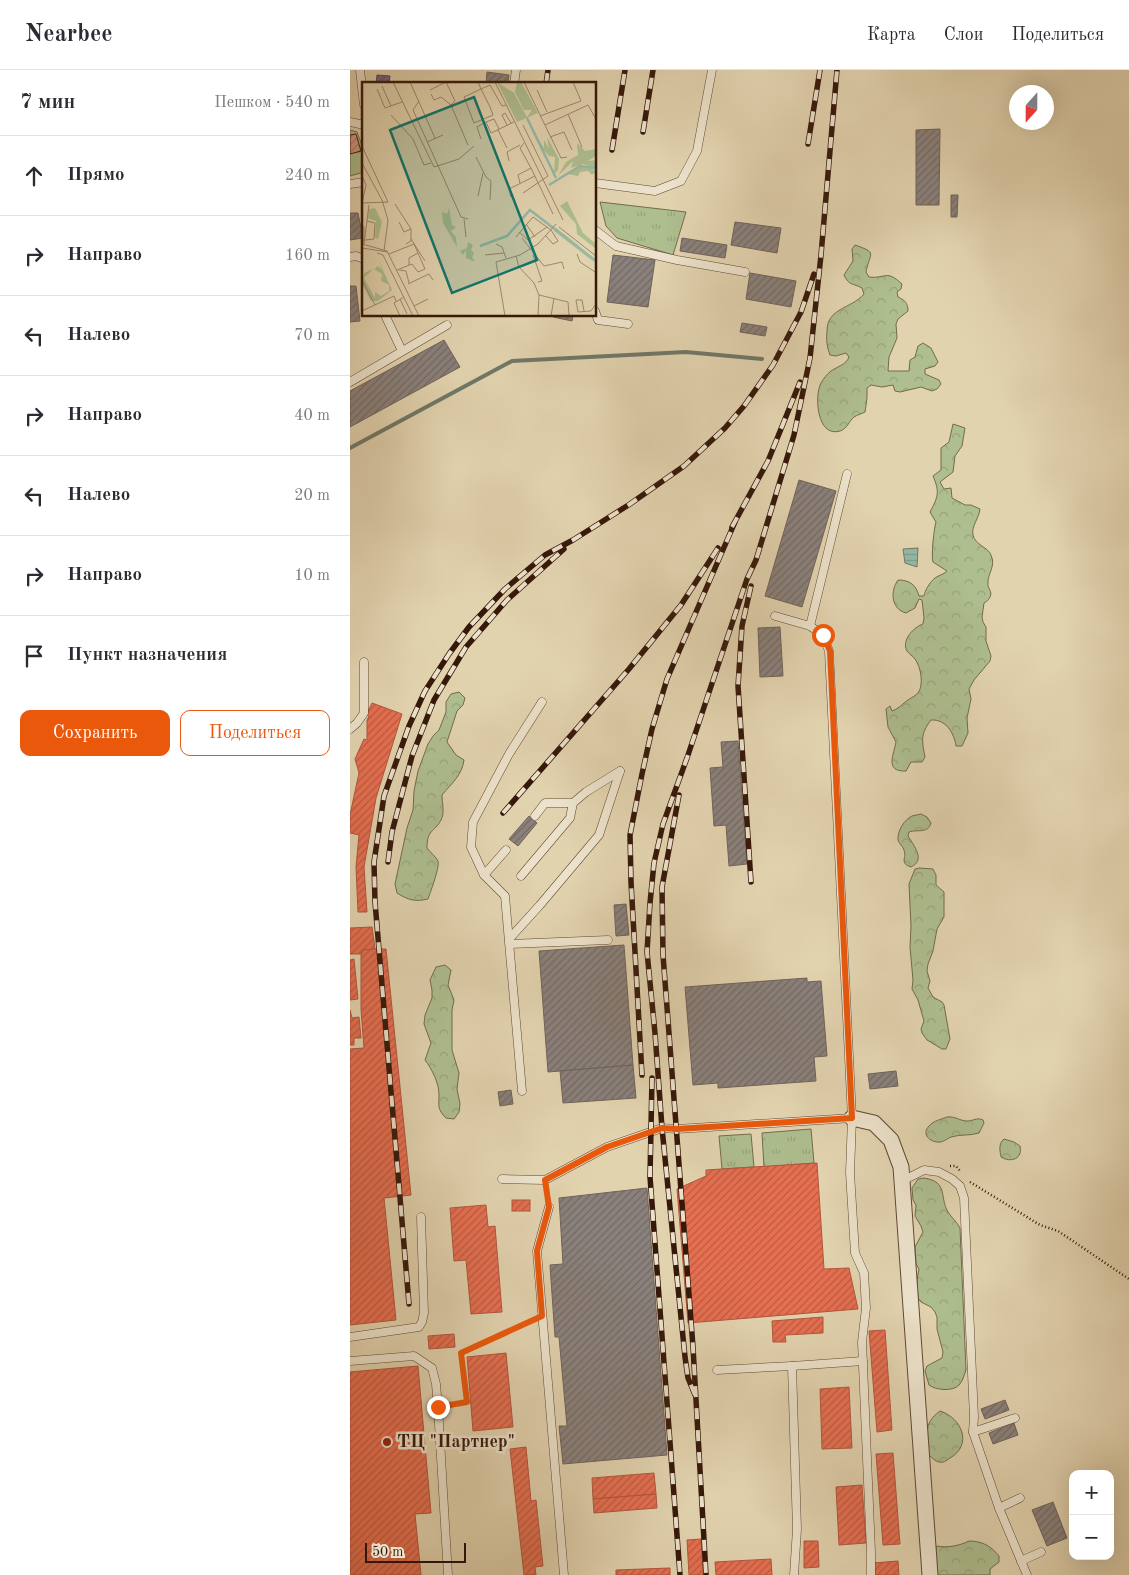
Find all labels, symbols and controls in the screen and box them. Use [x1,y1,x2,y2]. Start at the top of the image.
text: Nearbee [25,23,113,47]
text: Карта [867,26,916,44]
text: Слои [944,26,983,44]
text: Поделиться [1011,26,1104,44]
inset map [362,82,596,316]
north arrow [1009,85,1054,130]
text: 7 мин [20,92,75,113]
text: Пешком · 540 m [214,95,330,111]
icon: ahead [20,162,48,190]
text: Прямо [67,166,125,185]
text: 240 m [285,168,330,184]
icon: right [20,242,48,270]
text: Направо [67,246,142,265]
text: 160 m [285,248,330,264]
icon: left [20,322,48,350]
text: Налево [67,326,130,345]
text: 70 m [294,328,330,344]
icon: right [20,402,48,430]
text: Направо [67,406,142,425]
text: 40 m [294,408,330,424]
icon: left [20,482,48,510]
text: Налево [67,486,130,505]
text: 20 m [294,488,330,504]
icon: right [20,562,48,590]
text: Направо [67,566,142,585]
text: 10 m [294,568,330,584]
route start [812,624,835,647]
icon: arrive [20,642,48,670]
text: Пункт назначения [67,646,227,665]
button: Сохранить [20,710,170,756]
button: Поделиться [180,710,330,756]
route end [427,1396,450,1419]
place label: ТЦ "Партнер" [397,1433,515,1451]
marker: ТЦ "Партнер" [381,1436,393,1448]
map controls [1069,1470,1114,1560]
button: + [1069,1470,1114,1515]
button: − [1069,1515,1114,1560]
scale bar [365,1540,466,1563]
text: 50 m [372,1545,403,1559]

